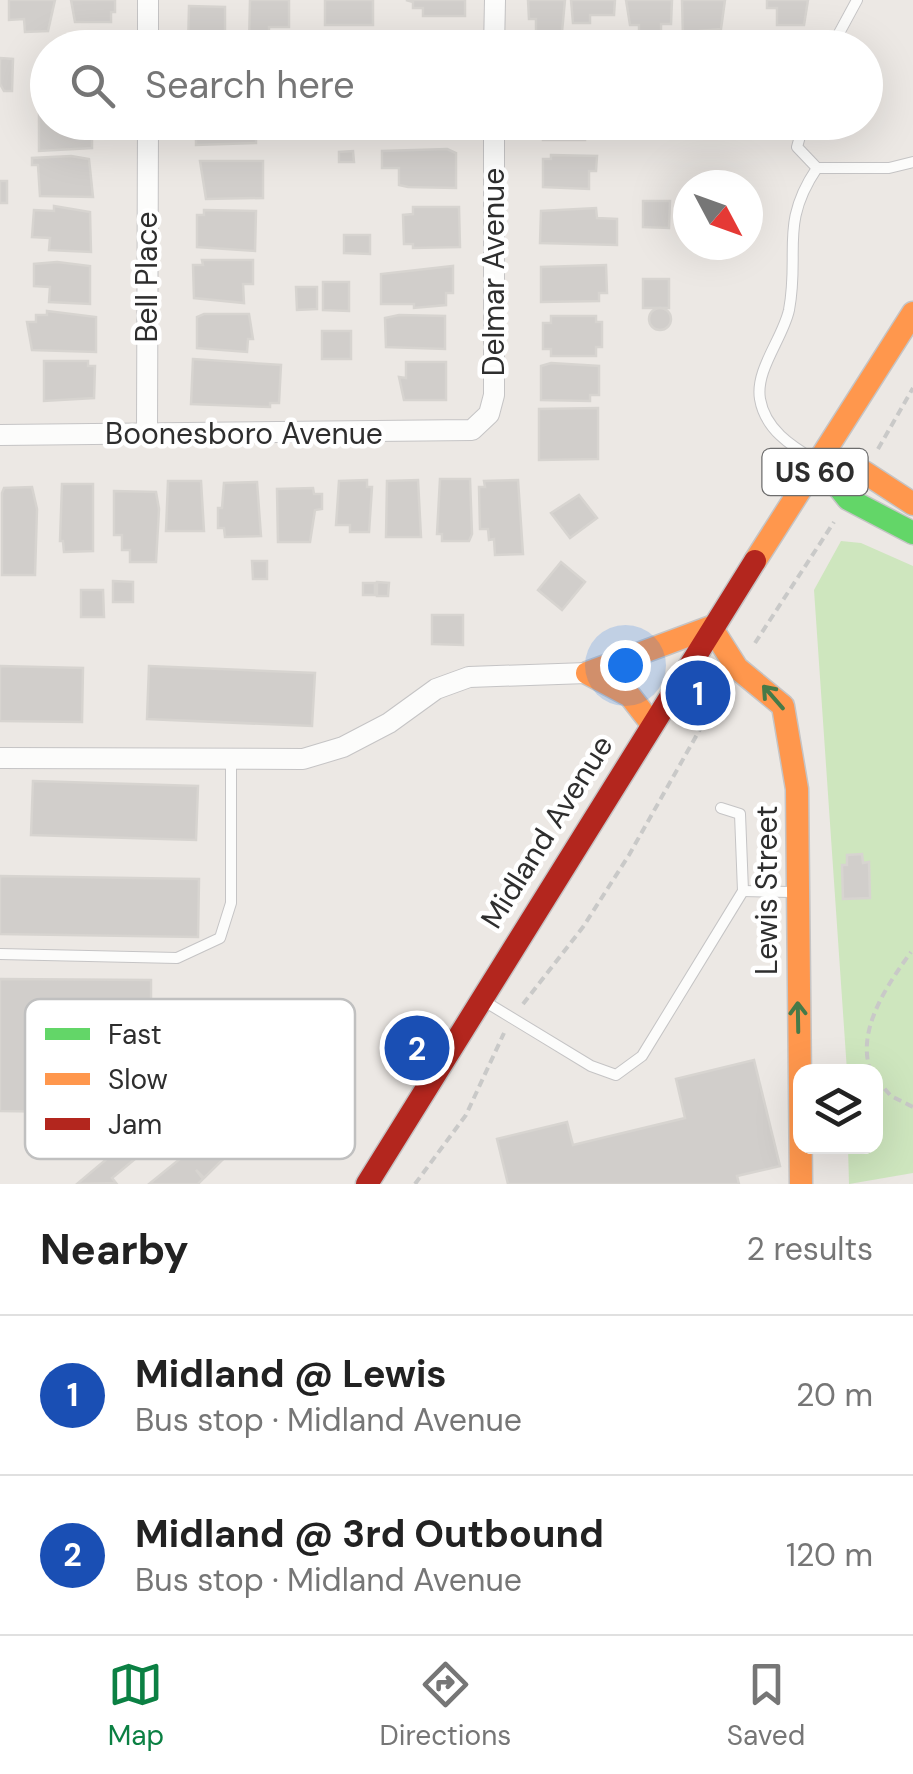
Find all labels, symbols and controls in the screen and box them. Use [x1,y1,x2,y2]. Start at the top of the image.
search box [30,30,883,140]
icon: search [65,58,120,113]
text: Search here [145,60,355,110]
street label: Delmar Avenue [474,168,513,376]
north arrow [673,170,763,260]
street label: Bell Place [127,211,166,343]
street label: Boonesboro Avenue [105,414,383,453]
road number: US 60 [762,449,868,495]
your location [600,640,651,691]
pin: 1 [666,656,730,730]
one-way arrow [761,685,785,711]
street label: Midland Avenue [472,728,621,935]
street label: Lewis Street [747,805,786,975]
legend [25,999,355,1159]
one-way arrow [788,1001,807,1033]
pin: 2 [384,1010,450,1086]
text: Fast [108,1016,162,1053]
text: Slow [108,1061,168,1098]
map controls [793,1064,883,1154]
button: layers [793,1064,883,1154]
text: Jam [108,1106,162,1143]
text: Nearby [40,1222,189,1277]
text: 2 results [747,1228,873,1270]
text: Midland @ Lewis [135,1349,447,1399]
text: 1 [67,1374,78,1416]
text: 20 m [796,1374,873,1416]
text: Bus stop · Midland Avenue [135,1399,522,1441]
text: Midland @ 3rd Outbound [135,1509,604,1559]
text: 2 [63,1534,82,1576]
text: 120 m [786,1534,873,1576]
text: Bus stop · Midland Avenue [135,1559,522,1601]
tab: Map [108,1657,164,1754]
tab: Directions [380,1657,511,1754]
tab: Saved [727,1657,805,1754]

